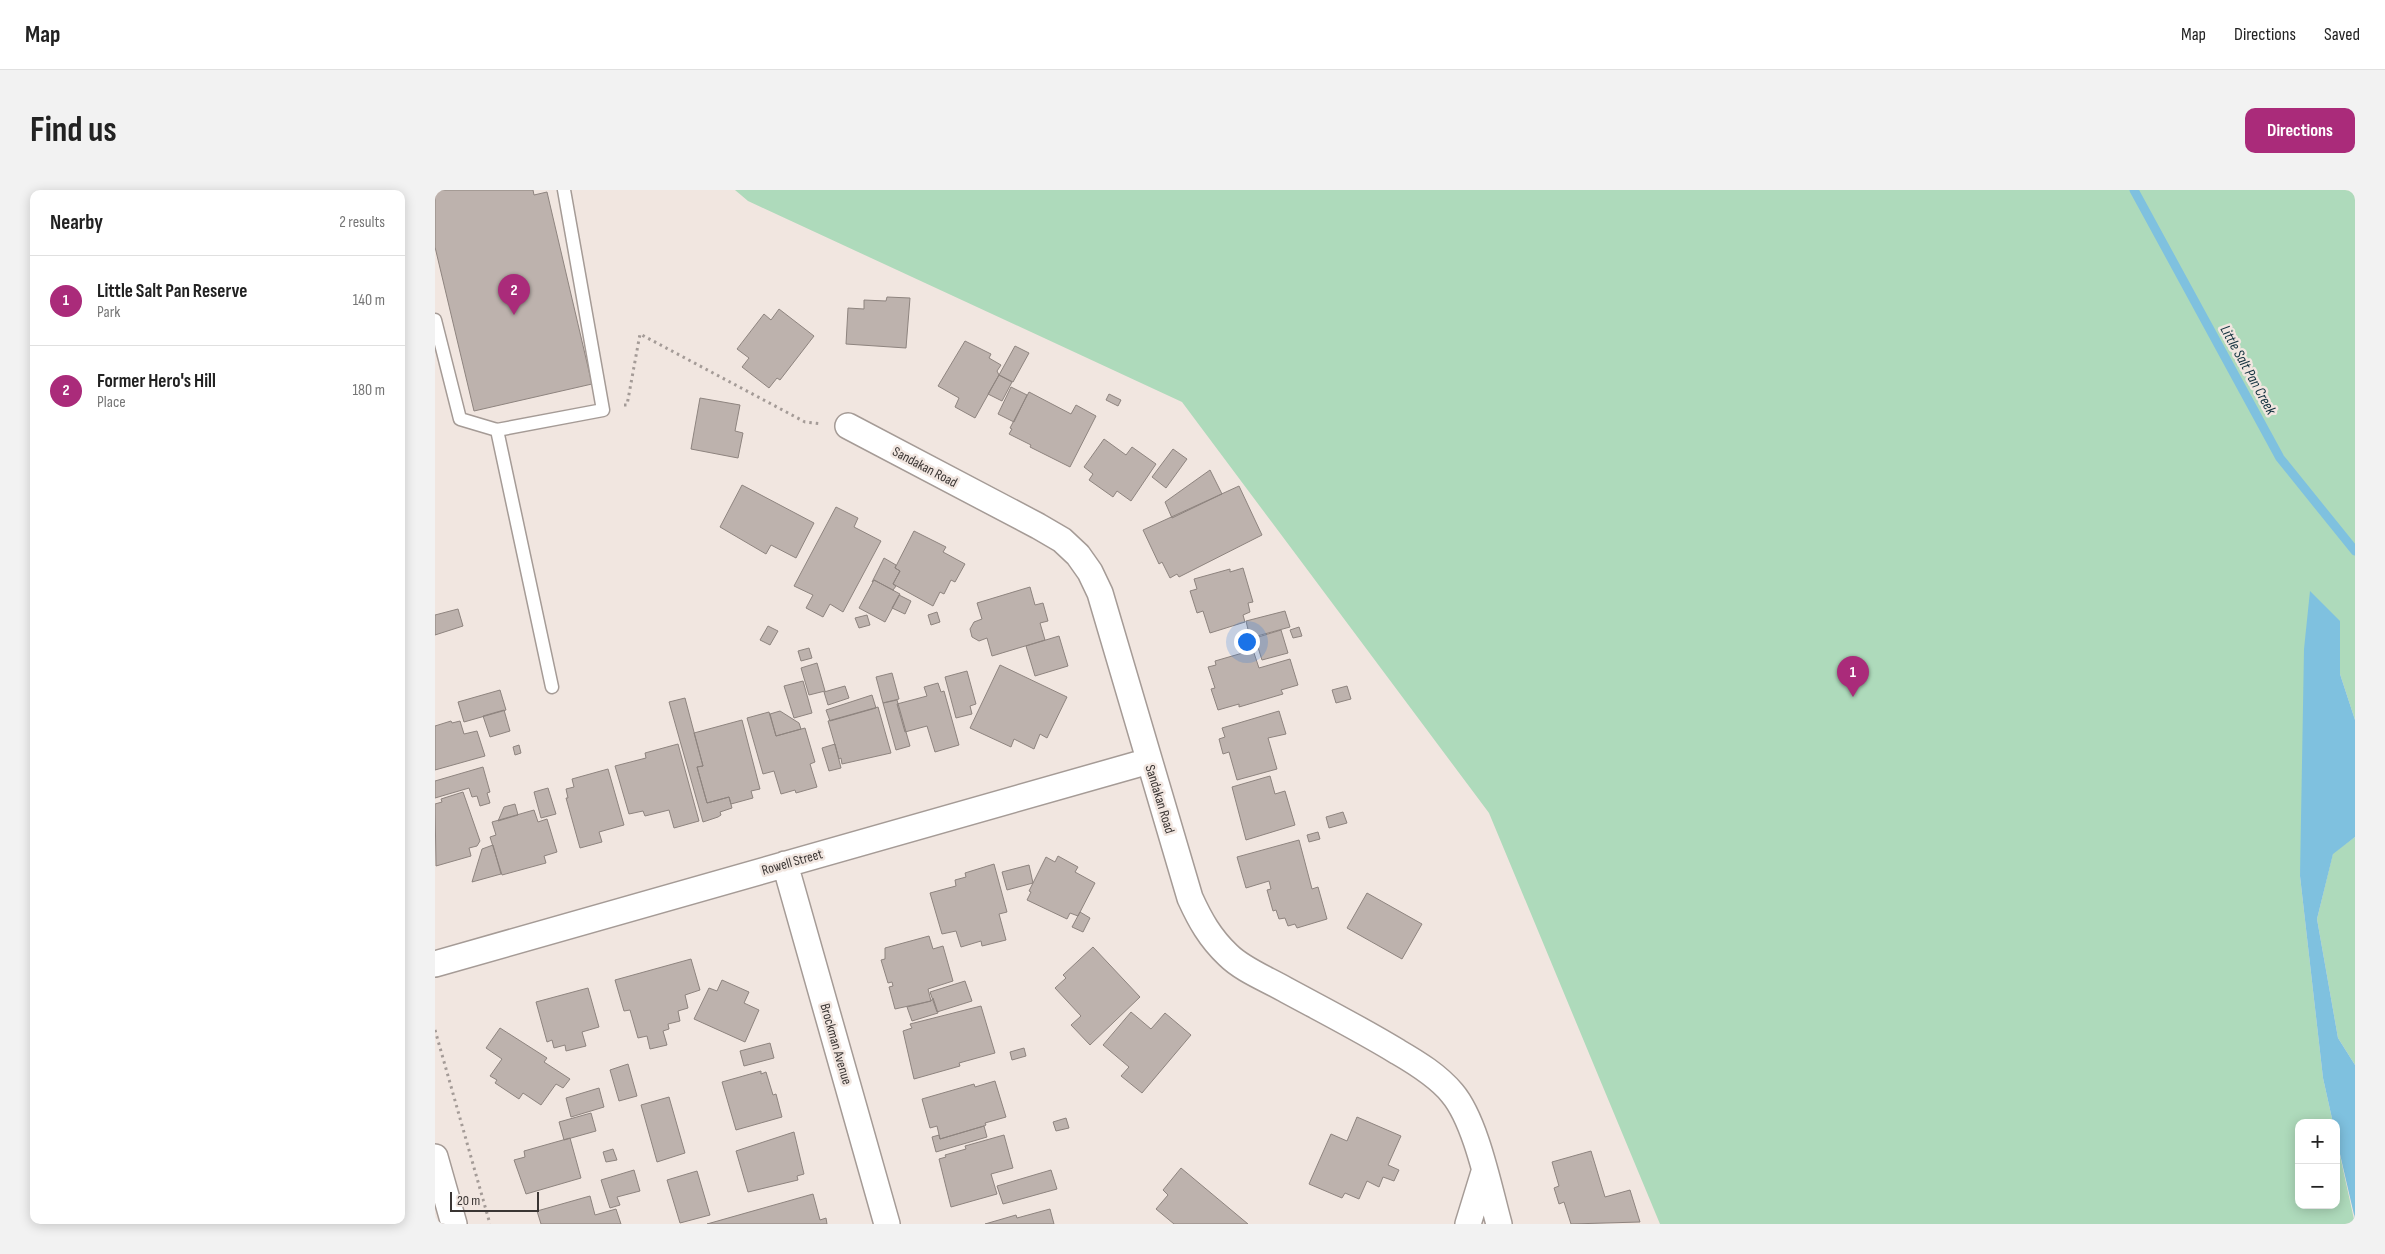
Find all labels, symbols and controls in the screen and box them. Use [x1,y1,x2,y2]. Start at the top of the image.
text: Map [25,20,60,49]
text: Map [2181,24,2206,45]
text: Directions [2234,24,2296,45]
text: Saved [2324,24,2360,45]
button: Directions [2245,108,2355,153]
text: Find us [30,109,117,152]
text: Nearby [50,210,103,235]
text: 2 results [339,213,385,232]
pin: 2 [498,274,530,315]
text: Little Salt Pan Reserve [97,280,247,303]
text: 1 [63,291,69,310]
text: 140 m [353,291,385,310]
text: Park [97,303,120,322]
water label: Little Salt Pan Creek [2216,322,2281,418]
text: Former Hero's Hill [97,370,216,393]
text: 2 [62,381,70,400]
text: 180 m [352,381,385,400]
text: Place [97,393,126,412]
street label: Sandakan Road [890,443,960,491]
your location [1234,629,1260,655]
pin: 1 [1837,656,1869,697]
street label: Sandakan Road [1142,763,1179,836]
street label: Rowell Street [760,845,824,879]
street label: Brockman Avenue [816,1001,856,1087]
map controls [2295,1119,2340,1209]
button: + [2295,1119,2340,1164]
button: − [2295,1164,2340,1209]
scale bar [450,1189,539,1212]
text: 20 m [457,1192,480,1209]

